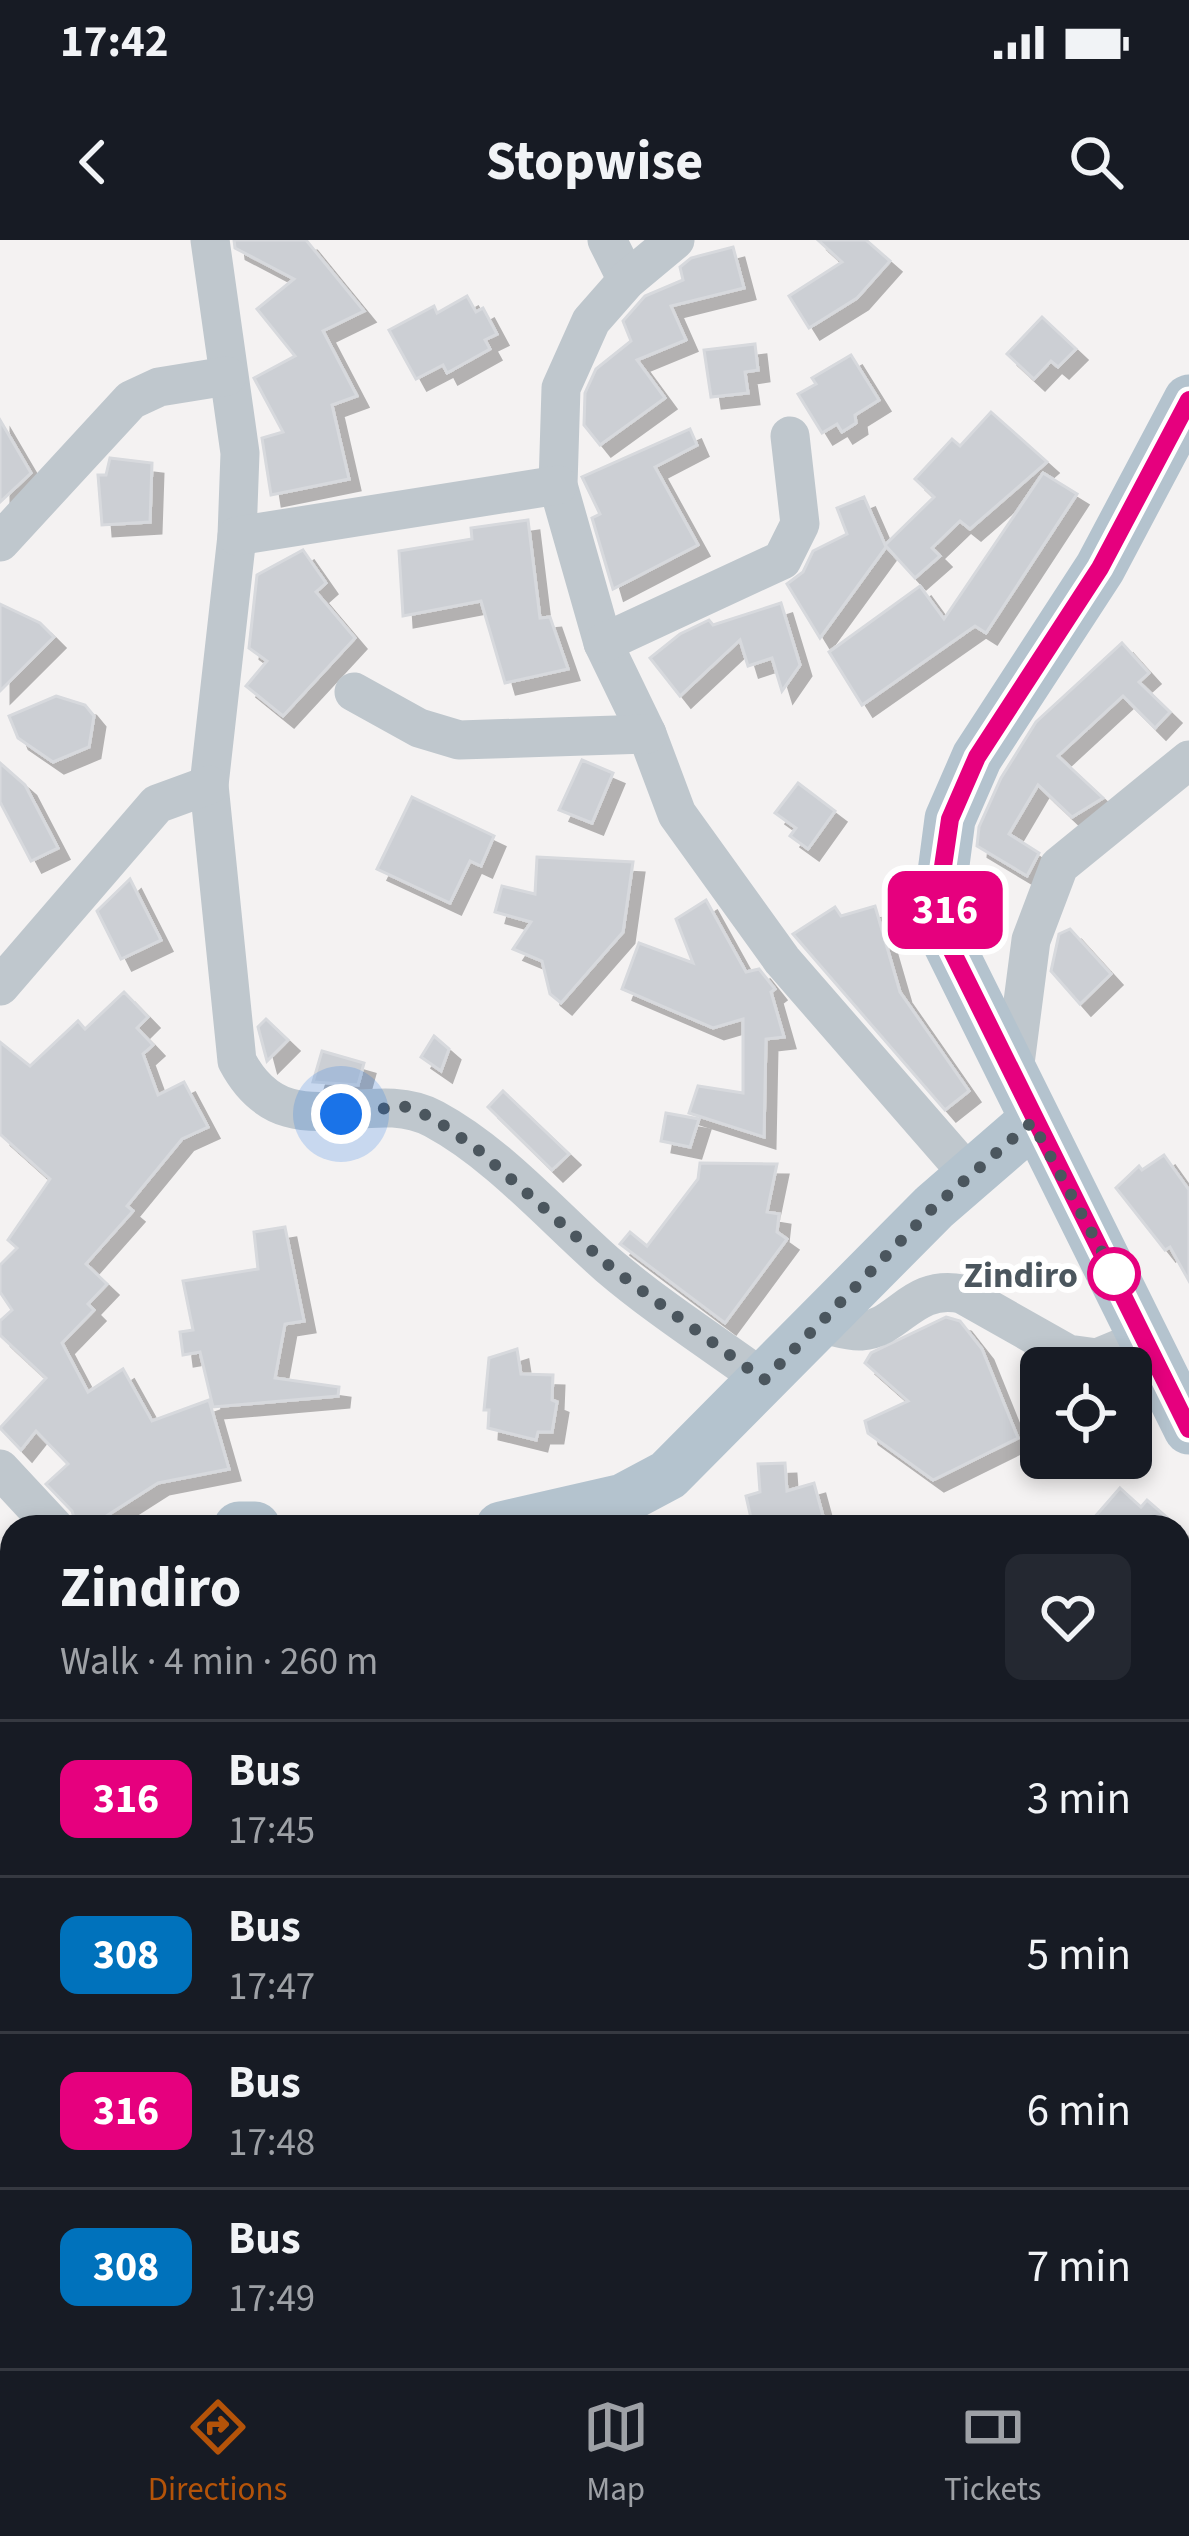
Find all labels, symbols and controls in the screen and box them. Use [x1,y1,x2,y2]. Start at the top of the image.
text: 17:42 [60,10,169,74]
text: Stopwise [486,124,703,201]
icon: back [60,129,126,195]
icon: search [1063,129,1129,195]
line badge: 316 [876,871,1014,949]
text: 316 [912,880,978,940]
your location [311,1084,371,1144]
marker: Zindiro [1089,1249,1139,1299]
place label: Zindiro [963,1250,1078,1301]
map controls [1020,1347,1152,1479]
button: locate [1020,1347,1152,1479]
text: Zindiro [60,1548,241,1629]
button: heart [1005,1554,1131,1680]
text: Walk · 4 min · 260 m [60,1634,378,1690]
text: Bus [228,1739,301,1803]
text: 3 min [1027,1767,1131,1831]
text: 316 [93,1769,159,1829]
text: 17:45 [228,1803,315,1859]
text: Bus [228,1895,301,1959]
text: 5 min [1027,1923,1131,1987]
text: 308 [93,1925,159,1985]
text: 17:47 [228,1959,315,2015]
text: Bus [228,2051,301,2115]
text: 6 min [1027,2079,1131,2143]
text: 316 [93,2081,159,2141]
text: 17:48 [228,2115,315,2171]
text: Bus [228,2207,301,2271]
text: 7 min [1027,2235,1131,2299]
text: 308 [93,2237,159,2297]
text: 17:49 [228,2271,315,2327]
tab: Directions [148,2394,287,2513]
tab: Map [583,2394,649,2513]
tab: Tickets [944,2394,1041,2513]

